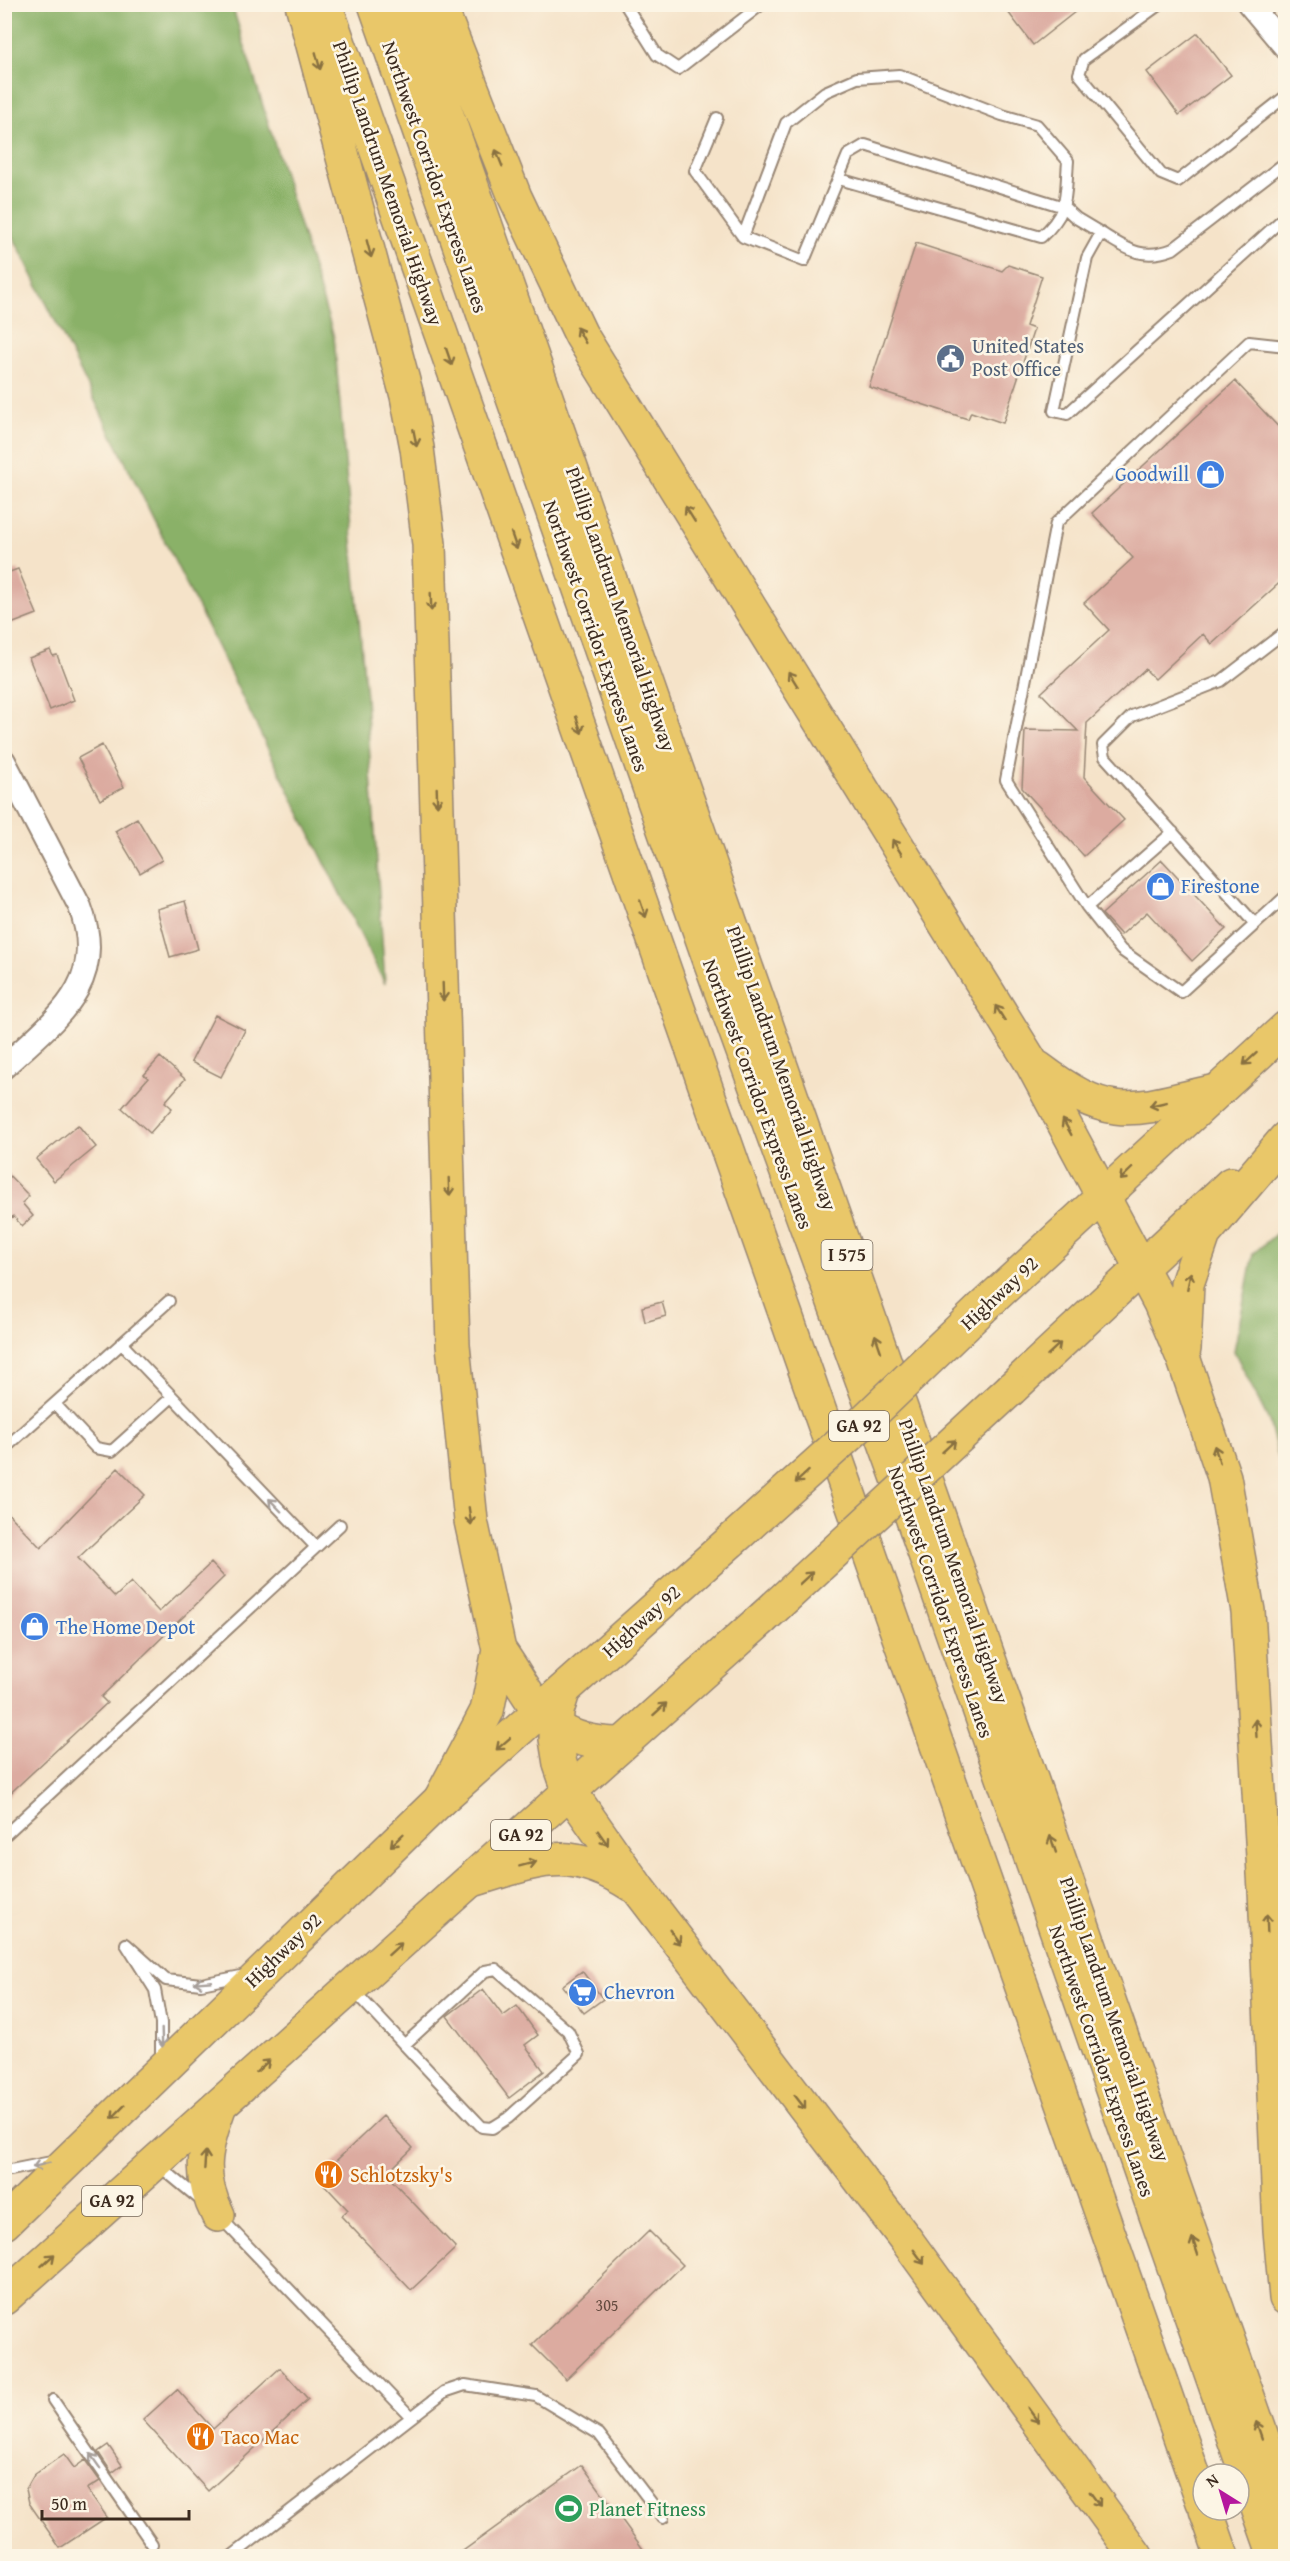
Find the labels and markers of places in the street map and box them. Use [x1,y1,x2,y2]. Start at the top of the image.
place label: United States Post Office [972,331,1084,383]
public building icon: United States Post Office [935,342,967,374]
shop icon: Goodwill [1194,458,1226,490]
place label: Goodwill [1115,459,1189,488]
shop icon: Firestone [1144,870,1176,902]
place label: Firestone [1181,871,1260,900]
shop icon: The Home Depot [19,1611,51,1643]
place label: The Home Depot [56,1612,195,1641]
supermarket icon: Chevron [567,1976,599,2008]
place label: Chevron [604,1977,675,2006]
restaurant icon: Schlotzsky's [313,2159,345,2191]
place label: Schlotzsky's [350,2160,452,2189]
restaurant icon: Taco Mac [184,2421,216,2453]
place label: Taco Mac [221,2422,299,2451]
sports icon: Planet Fitness [552,2493,584,2525]
place label: Planet Fitness [589,2494,706,2523]

